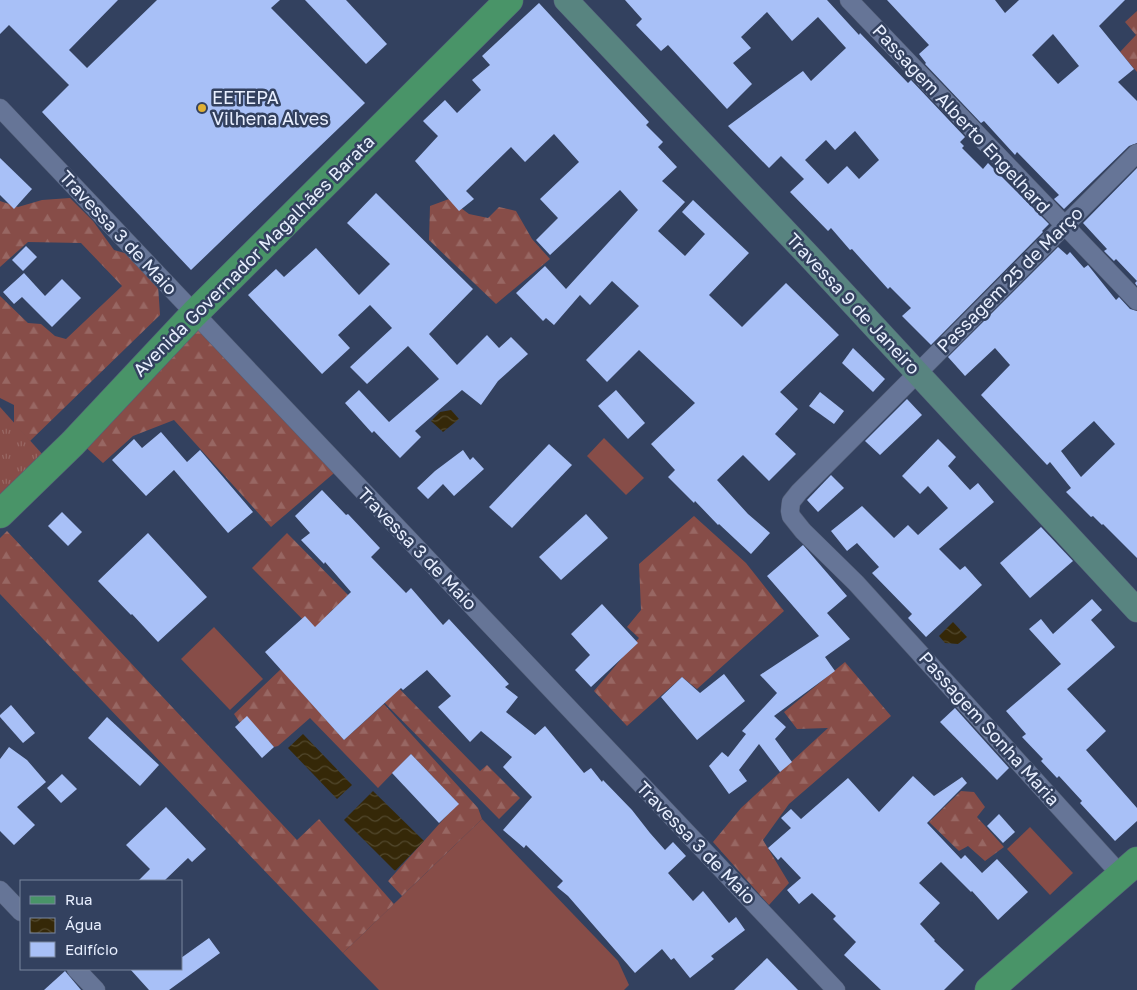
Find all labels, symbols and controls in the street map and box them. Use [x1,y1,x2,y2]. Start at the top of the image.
street label: Passagem Alberto Engelhard [868,19,1055,217]
place label: EETEPA Vilhena Alves [212,86,329,129]
marker: EETEPA Vilhena Alves [196,102,208,114]
street label: Avenida Governador Magalhães Barata [128,130,379,381]
street label: Travessa 3 de Maio [55,165,182,299]
street label: Passagem 25 de Março [932,202,1087,357]
street label: Travessa 9 de Janeiro [782,228,925,379]
street label: Travessa 3 de Maio [353,482,482,614]
street label: Passagem Sonha Maria [915,647,1065,810]
street label: Travessa 3 de Maio [632,776,761,908]
legend [20,880,182,970]
text: Rua [65,890,92,908]
text: Água [65,915,102,933]
text: Edifício [65,940,118,958]

